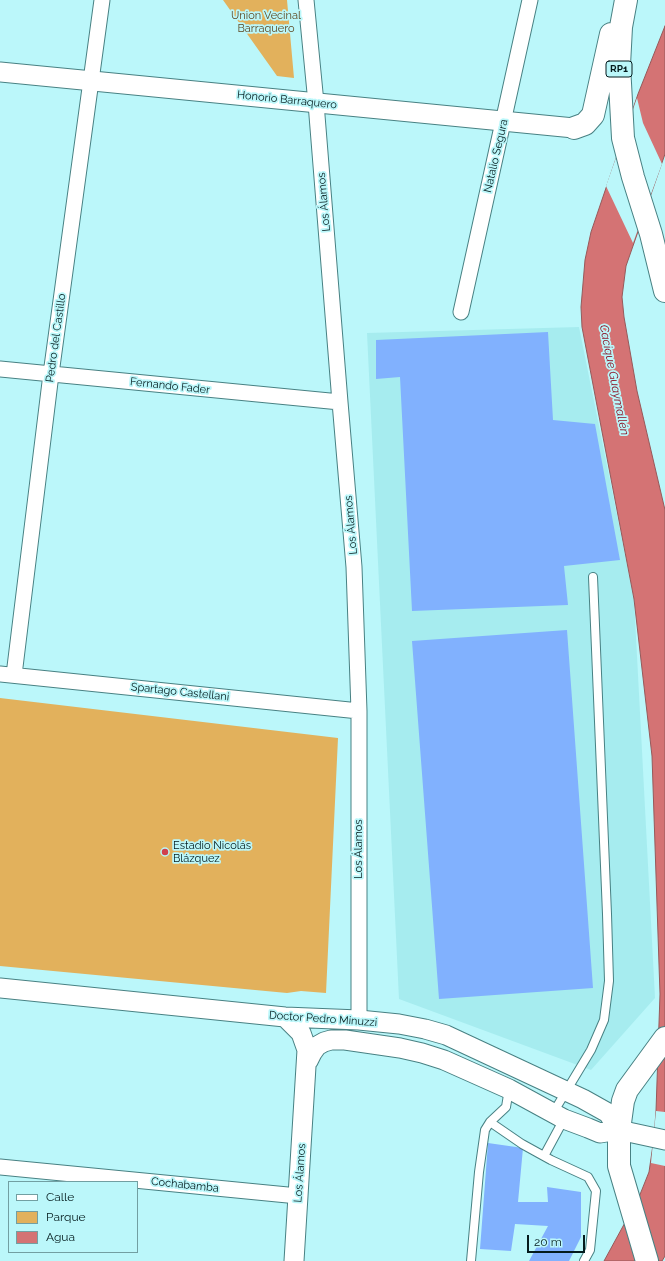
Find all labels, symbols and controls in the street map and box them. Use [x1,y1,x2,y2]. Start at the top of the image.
park label: Union Vecinal Barraquero [231,9,301,35]
road number: RP1 [606,61,632,77]
street label: Honorio Barraquero [237,88,337,112]
street label: Natalio Segura [481,118,511,194]
street label: Los Álamos [315,172,333,232]
street label: Pedro del Castillo [43,293,69,383]
water label: Cacique Guaymallén [596,323,632,437]
street label: Fernando Fader [129,375,211,397]
street label: Los Álamos [342,495,360,555]
street label: Spartago Castellani [130,680,230,704]
street label: Los Álamos [352,819,366,879]
place label: Estadio Nicolás Blázquez [173,839,251,865]
marker: Estadio Nicolás Blázquez [160,847,170,857]
street label: Doctor Pedro Minuzzi [268,1009,378,1029]
street label: Los Álamos [291,1143,309,1203]
street label: Cochabamba [150,1175,220,1195]
legend [8,1181,138,1253]
text: Calle [46,1190,74,1204]
text: Parque [46,1210,86,1224]
scale bar [529,1227,587,1253]
text: Agua [46,1230,75,1244]
text: 20 m [534,1235,562,1249]

